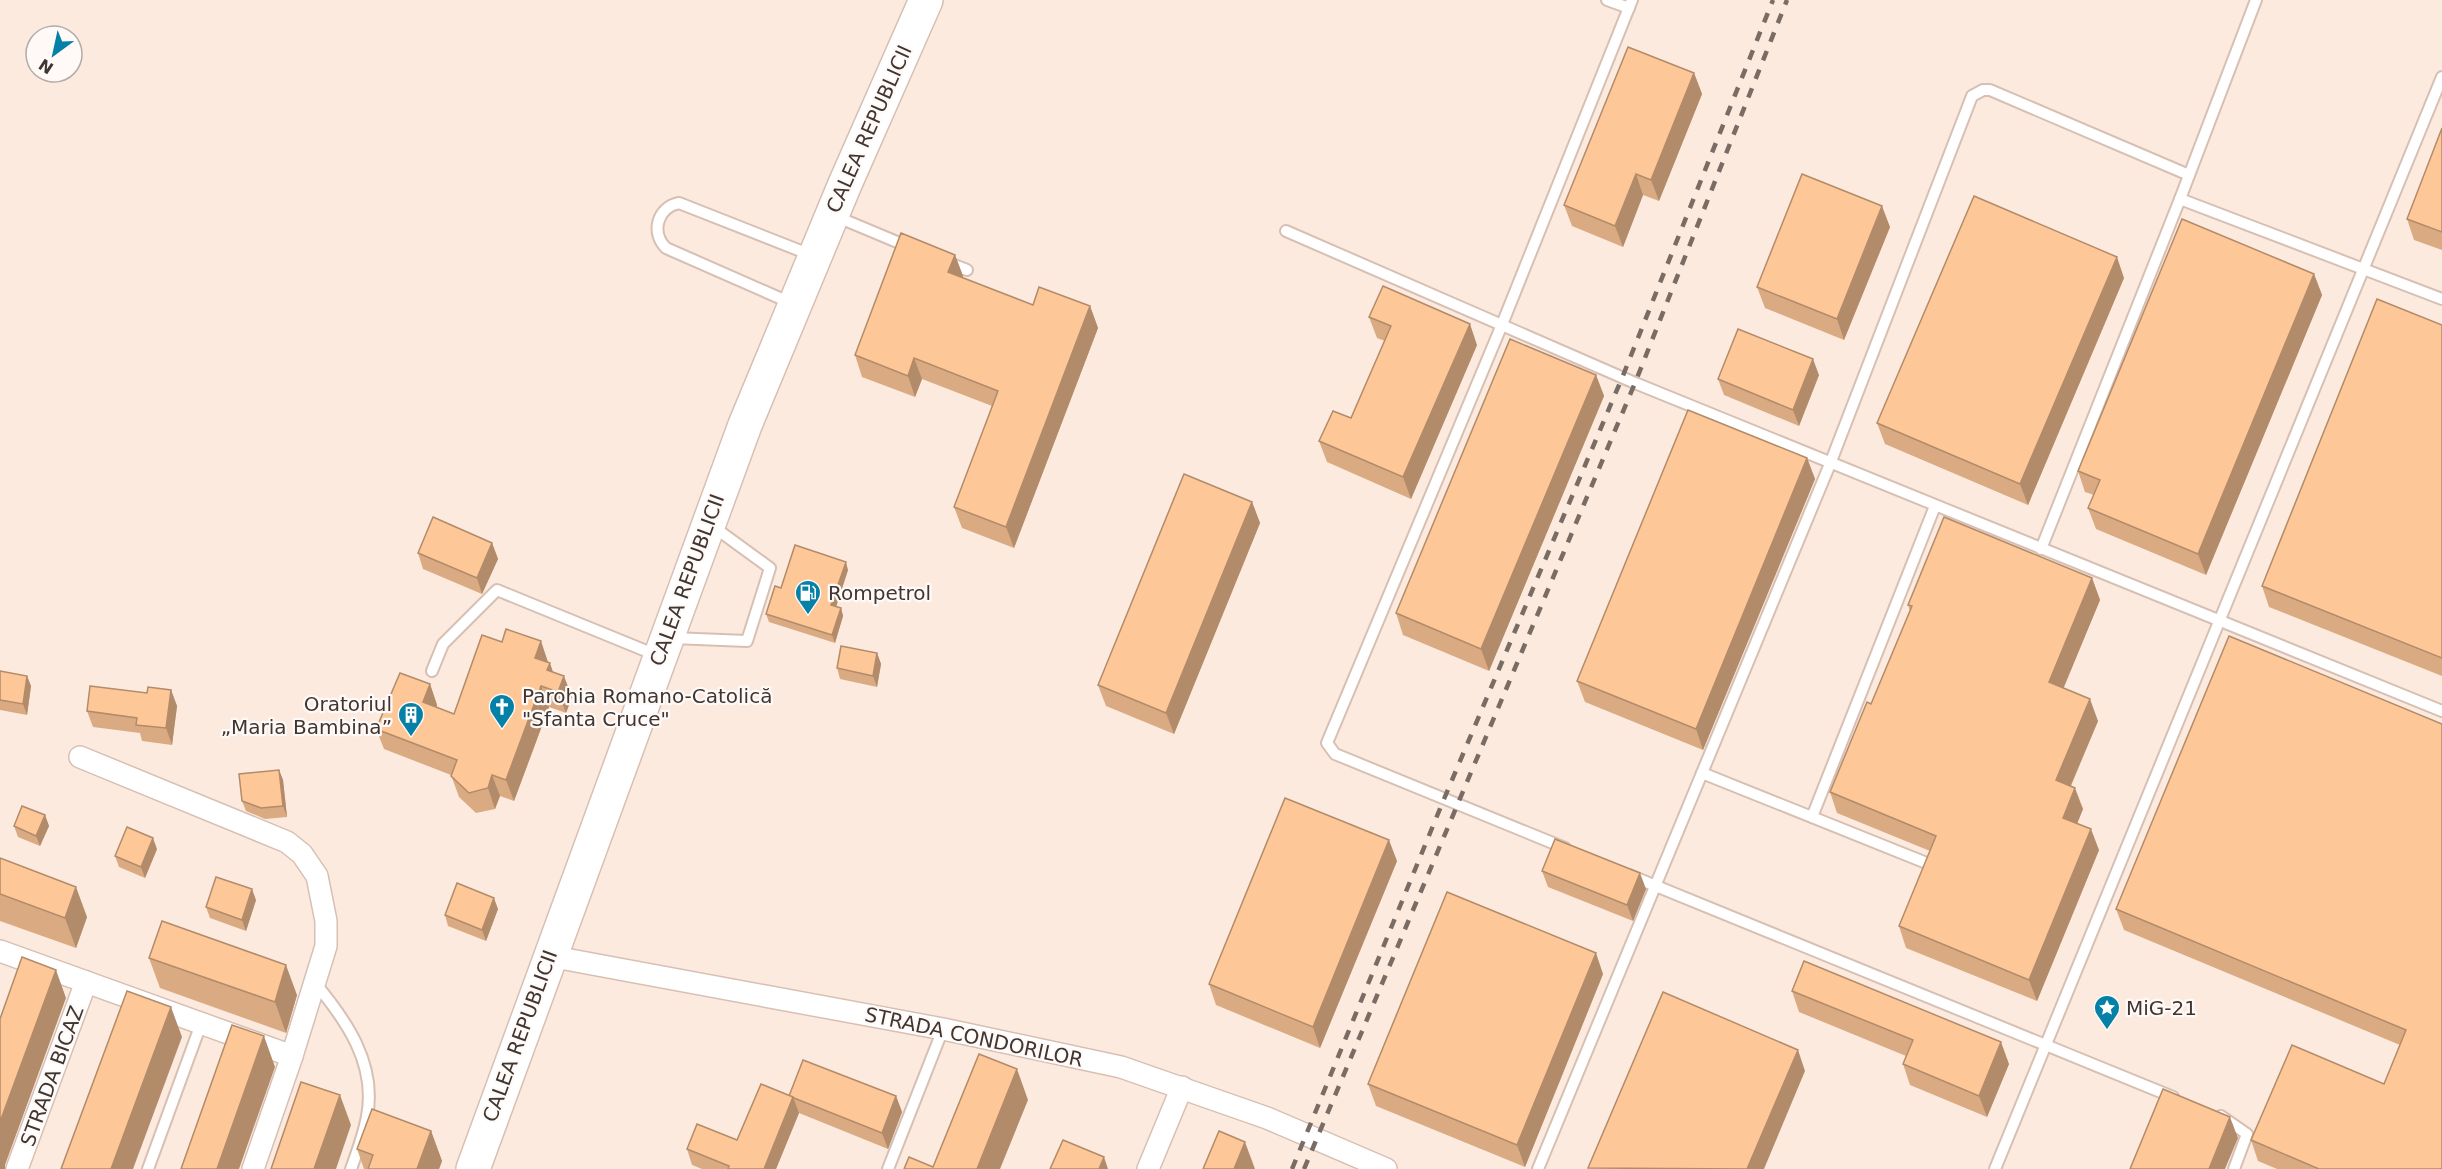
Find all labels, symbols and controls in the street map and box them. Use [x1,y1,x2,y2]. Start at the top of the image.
north arrow [24,24,84,84]
street label: CALEA REPUBLICII [821,41,917,217]
text: N [35,55,57,78]
street label: CALEA REPUBLICII [645,491,729,669]
fuel station icon: Rompetrol [793,578,823,616]
place label: Rompetrol [828,581,931,605]
place label: Parohia Romano-Catolică "Sfanta Cruce" [522,684,772,731]
place label: Oratoriul „Maria Bambina” [221,692,392,739]
church icon: Parohia Romano-Catolică "Sfanta Cruce" [487,692,517,730]
building icon: Oratoriul „Maria Bambina” [396,700,426,738]
street label: CALEA REPUBLICII [478,947,562,1125]
place icon: MiG-21 [2092,993,2122,1031]
place label: MiG-21 [2126,996,2197,1020]
street label: STRADA BICAZ [15,1002,89,1150]
street label: STRADA CONDORILOR [863,1002,1085,1072]

